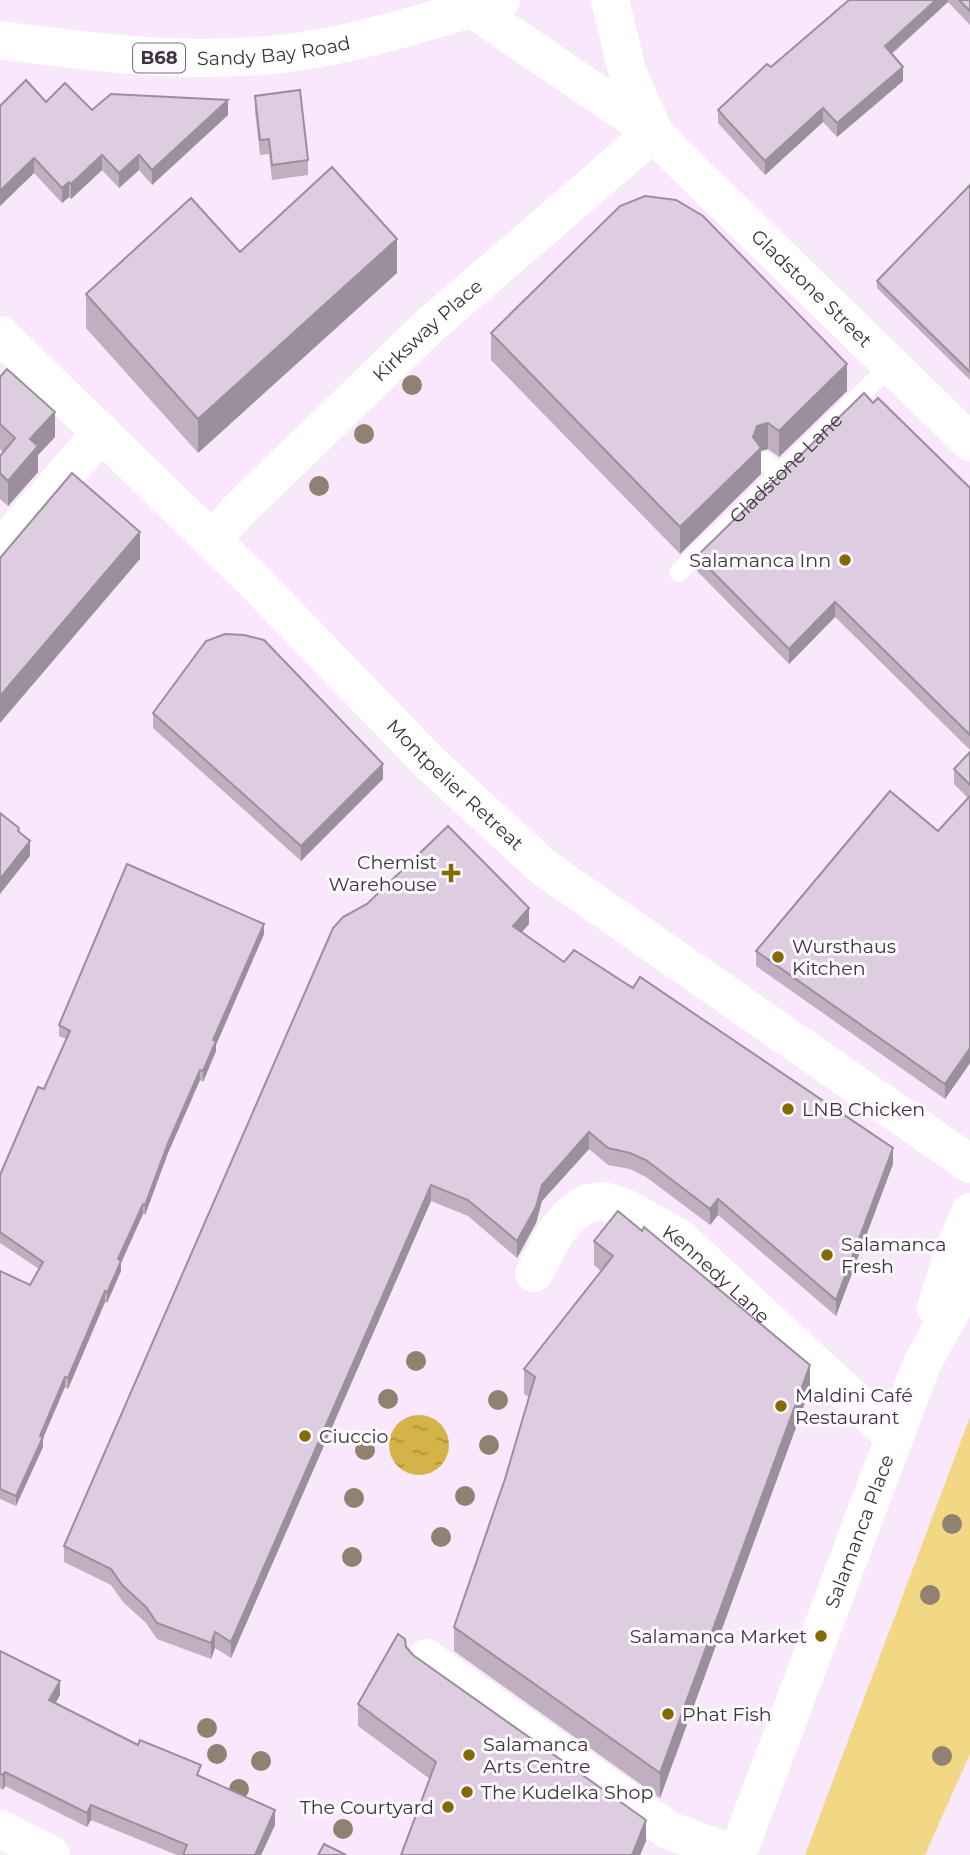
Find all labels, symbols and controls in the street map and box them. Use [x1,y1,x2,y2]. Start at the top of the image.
street label: Sandy Bay Road [197,31,352,69]
road number: B68 [133,44,185,72]
street label: Gladstone Street [747,224,877,352]
street label: Kirksway Place [368,274,487,386]
street label: Gladstone Lane [724,408,847,528]
place label: Salamanca Inn [689,549,831,572]
marker: Salamanca Inn [837,552,853,568]
street label: Montpelier Retreat [382,714,529,855]
place label: Chemist Warehouse [329,851,437,896]
marker: Chemist Warehouse [443,865,459,881]
place label: Wursthaus Kitchen [792,935,896,980]
marker: Wursthaus Kitchen [770,949,786,965]
place label: LNB Chicken [802,1098,925,1121]
marker: LNB Chicken [780,1101,796,1117]
street label: Kennedy Lane [659,1220,775,1328]
place label: Salamanca Fresh [841,1233,946,1278]
marker: Salamanca Fresh [819,1247,835,1263]
place label: Maldini Café Restaurant [795,1384,913,1429]
marker: Maldini Café Restaurant [773,1398,789,1414]
place label: Ciuccio [319,1425,389,1448]
marker: Ciuccio [297,1428,313,1444]
street label: Salamanca Place [820,1451,898,1611]
place label: Salamanca Market [630,1625,807,1648]
marker: Salamanca Market [813,1628,829,1644]
place label: Phat Fish [682,1703,772,1726]
marker: Phat Fish [660,1706,676,1722]
place label: Salamanca Arts Centre [483,1733,590,1778]
marker: Salamanca Arts Centre [461,1747,477,1763]
place label: The Kudelka Shop [481,1781,653,1804]
marker: The Kudelka Shop [459,1784,475,1800]
place label: The Courtyard [300,1796,434,1819]
marker: The Courtyard [440,1799,456,1815]

